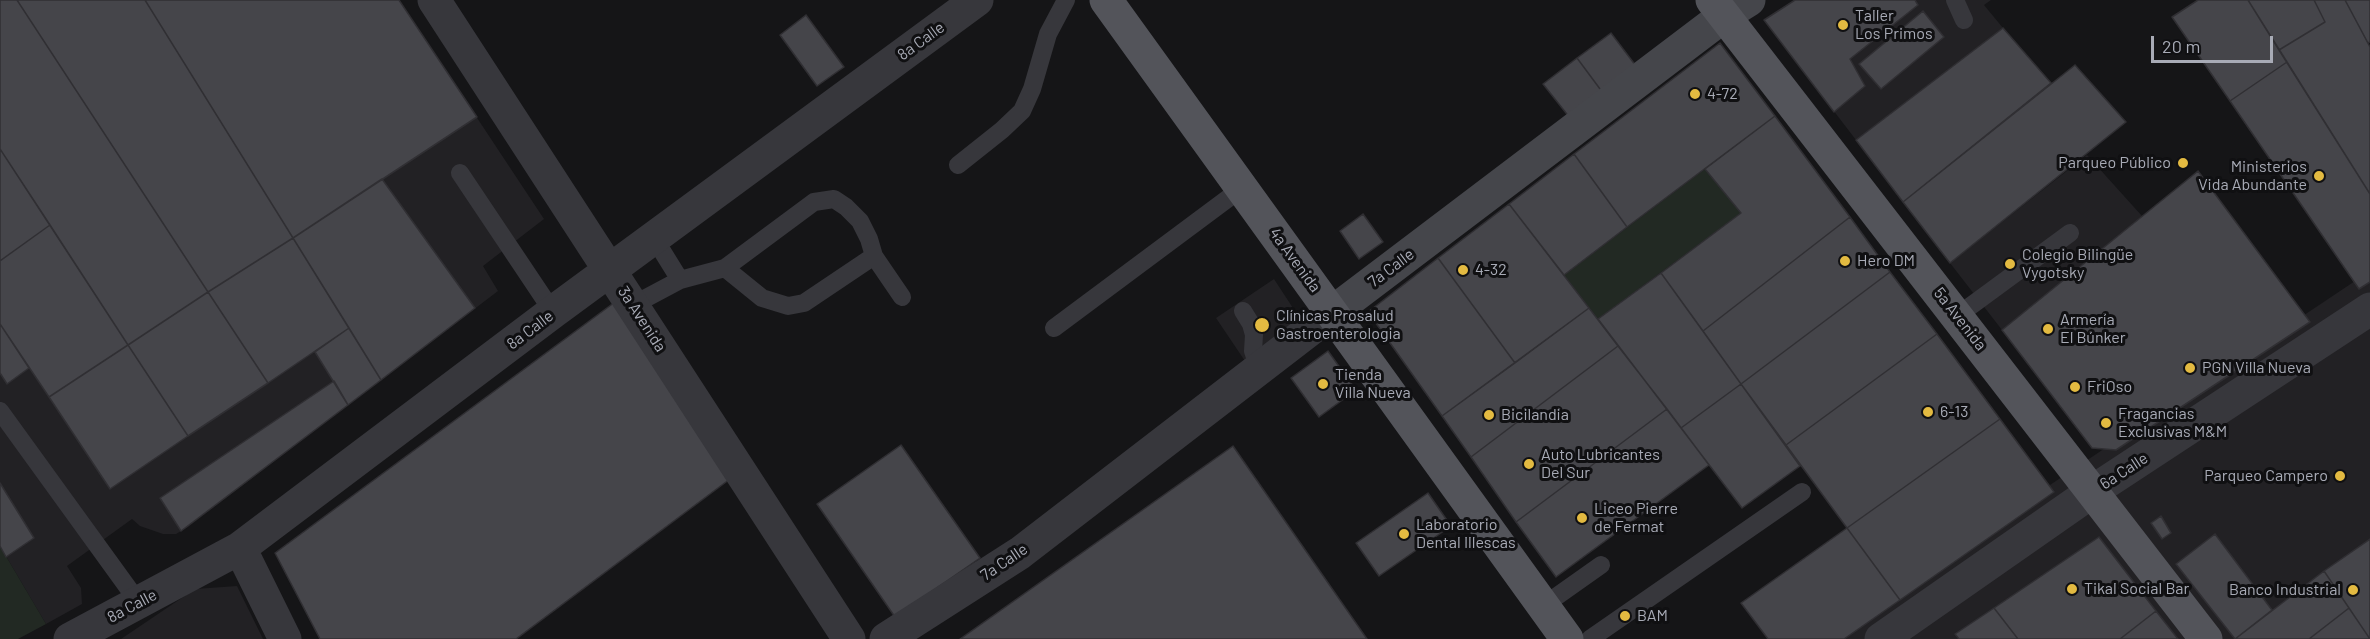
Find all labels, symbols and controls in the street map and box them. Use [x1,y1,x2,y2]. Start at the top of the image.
place label: Taller Los Primos [1855,6,1933,44]
street label: 8a Calle [894,18,948,64]
marker: Taller Los Primos [1836,18,1850,32]
scale bar [2154,24,2276,62]
text: 20 m [2162,35,2200,57]
place label: 4-72 [1707,84,1738,104]
marker: 4-72 [1688,87,1702,101]
place label: Parqueo Público [2058,153,2171,173]
marker: Parqueo Público [2176,156,2190,170]
place label: Ministerios Vida Abundante [2198,157,2307,195]
marker: Ministerios Vida Abundante [2312,169,2326,183]
street label: 4a Avenida [1265,224,1325,296]
street label: 7a Calle [1364,245,1418,291]
place label: Colegio Bilingüe Vygotsky [2022,245,2133,283]
place label: Hero DM [1857,251,1915,271]
marker: Hero DM [1838,254,1852,268]
marker: Colegio Bilingüe Vygotsky [2003,257,2017,271]
place label: 4-32 [1475,260,1507,280]
marker: 4-32 [1456,263,1470,277]
street label: 3a Avenida [614,283,670,355]
street label: 5a Avenida [1930,284,1990,354]
street label: 8a Calle [503,306,557,354]
place label: Clínicas Prosalud Gastroenterologia [1276,306,1401,344]
place label: Armería El Búnker [2060,310,2126,348]
marker: Clínicas Prosalud Gastroenterologia [1253,316,1271,334]
marker: Armería El Búnker [2041,322,2055,336]
place label: PGN Villa Nueva [2202,358,2311,378]
marker: PGN Villa Nueva [2183,361,2197,375]
place label: Tienda Villa Nueva [1335,365,1411,403]
marker: Tienda Villa Nueva [1316,377,1330,391]
place label: FriOso [2087,377,2132,397]
marker: FriOso [2068,380,2082,394]
place label: 6-13 [1940,402,1968,422]
place label: Fragancias Exclusivas M&M [2118,404,2227,442]
place label: Bicilandia [1501,405,1569,425]
marker: 6-13 [1921,405,1935,419]
marker: Bicilandia [1482,408,1496,422]
marker: Fragancias Exclusivas M&M [2099,416,2113,430]
place label: Auto Lubricantes Del Sur [1541,445,1660,483]
street label: 6a Calle [2096,448,2152,494]
marker: Auto Lubricantes Del Sur [1522,457,1536,471]
place label: Parqueo Campero [2204,466,2328,486]
marker: Parqueo Campero [2333,469,2347,483]
place label: Liceo Pierre de Fermat [1594,499,1678,537]
marker: Liceo Pierre de Fermat [1575,511,1589,525]
place label: Laboratorio Dental Illescas [1416,515,1516,553]
marker: Laboratorio Dental Illescas [1397,527,1411,541]
street label: 7a Calle [977,539,1031,585]
place label: Tikal Social Bar [2084,579,2189,599]
place label: Banco Industrial [2229,580,2341,600]
marker: Tikal Social Bar [2065,582,2079,596]
marker: Banco Industrial [2346,583,2360,597]
street label: 8a Calle [104,585,160,627]
place label: BAM [1637,606,1668,626]
marker: BAM [1618,609,1632,623]

